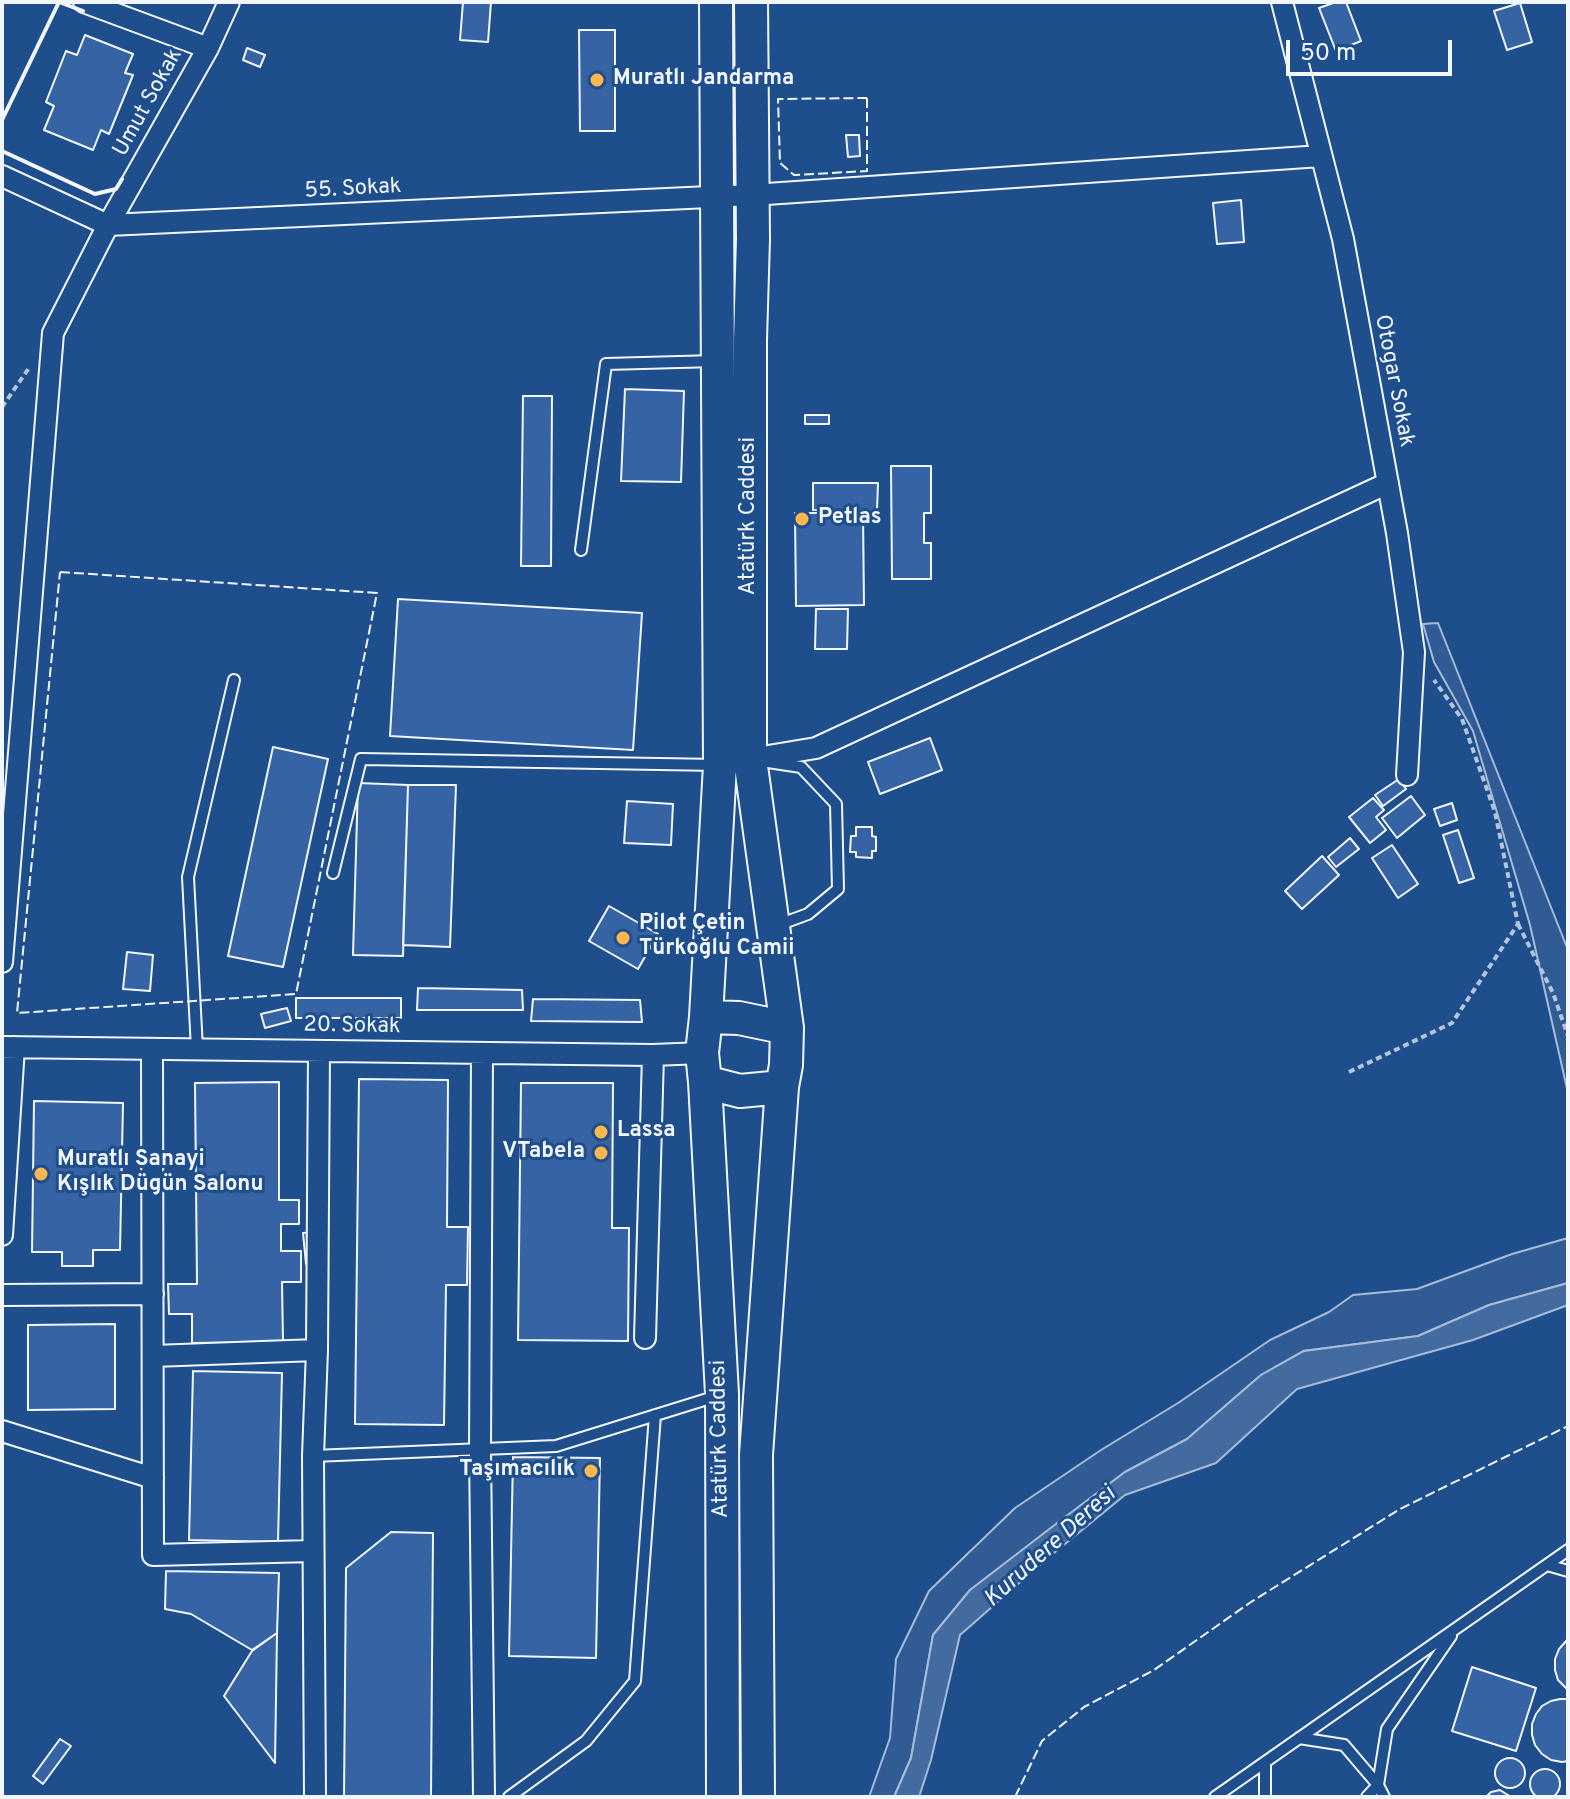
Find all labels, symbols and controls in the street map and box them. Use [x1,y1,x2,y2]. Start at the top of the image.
scale bar [1290,24,1456,74]
text: 50 m [1300,39,1356,69]
street label: Umut Sokak [109,45,189,161]
place label: Muratlı Jandarma [613,67,794,93]
marker: Muratlı Jandarma [588,71,606,89]
street label: 55. Sokak [304,174,402,206]
street label: Otogar Sokak [1367,313,1419,449]
street label: Atatürk Caddesi [737,437,763,595]
place label: Petlas [818,506,882,532]
marker: Petlas [793,510,811,528]
place label: Pilot Çetin Türkoğlu Camii [639,912,795,964]
marker: Pilot Çetin Türkoğlu Camii [614,929,632,947]
street label: 20. Sokak [303,1013,401,1041]
place label: Lassa [617,1119,675,1145]
marker: Lassa [592,1123,610,1141]
place label: VTabela [502,1140,585,1166]
marker: VTabela [592,1144,610,1162]
place label: Muratlı Sanayi Kışlık Dügün Salonu [57,1148,263,1200]
marker: Muratlı Sanayi Kışlık Dügün Salonu [32,1165,50,1183]
street label: Atatürk Caddesi [706,1360,736,1518]
place label: Taşımacılık [459,1458,575,1484]
marker: Taşımacılık [582,1462,600,1480]
water label: Kurudere Deresi [979,1481,1123,1615]

